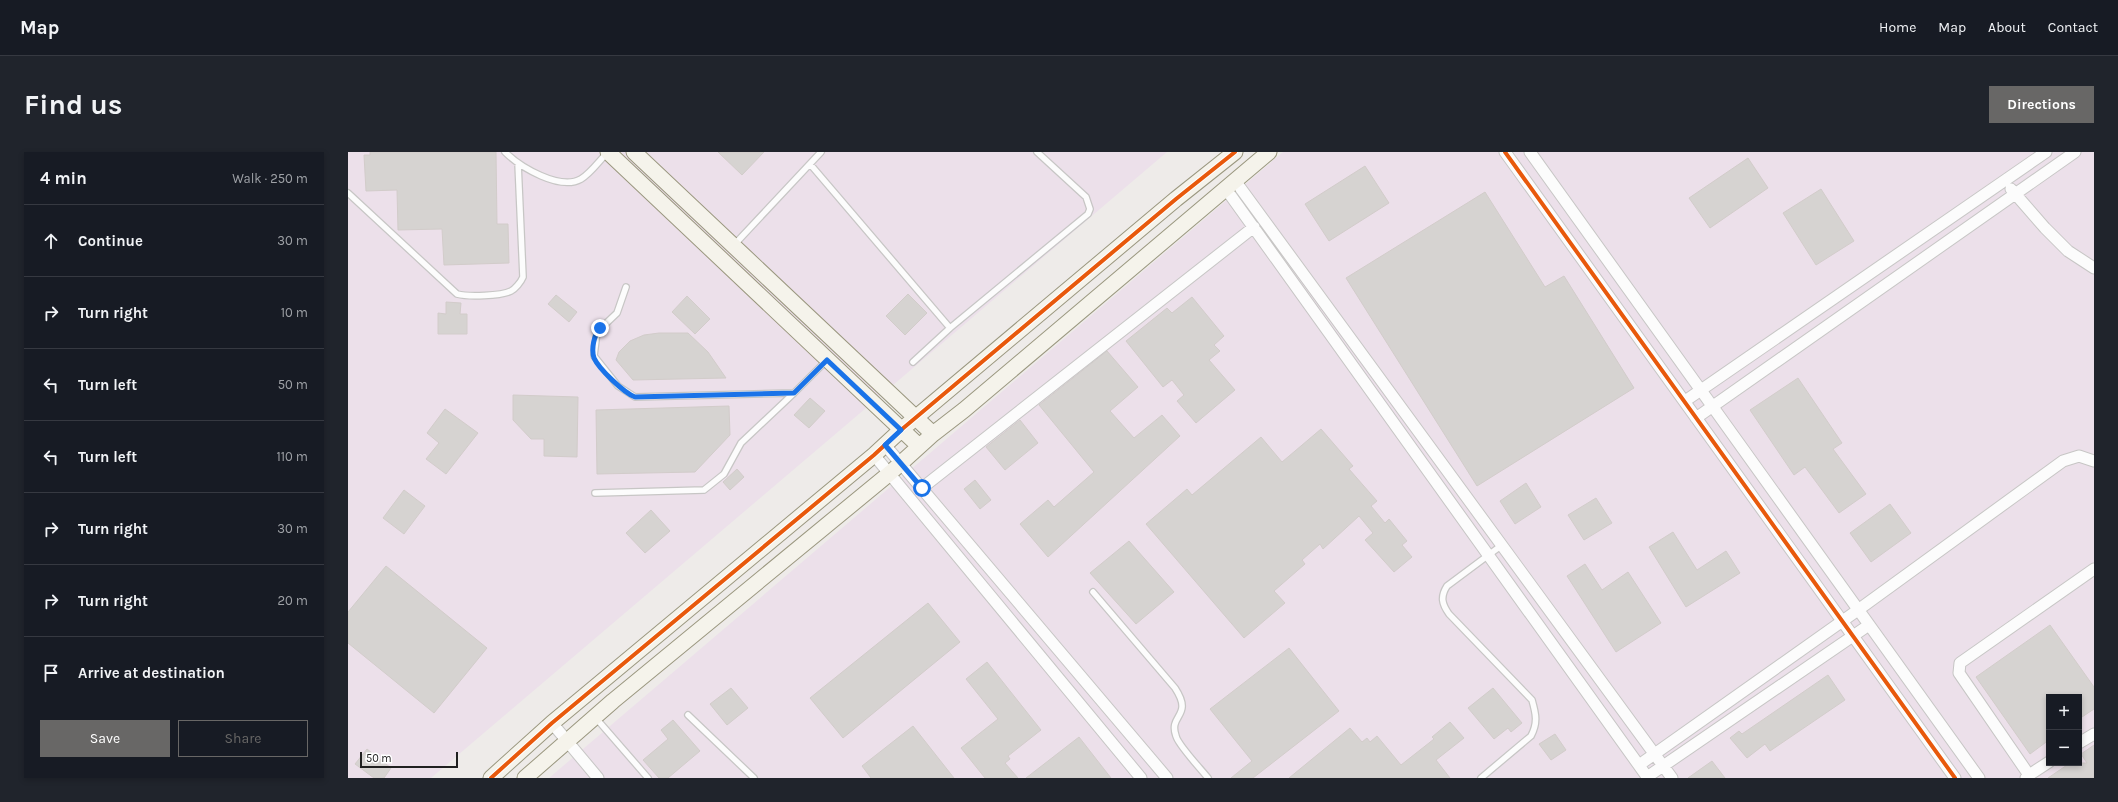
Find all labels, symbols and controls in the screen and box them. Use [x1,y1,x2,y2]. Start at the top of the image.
text: Map [20,17,59,39]
text: Home [1879,19,1916,36]
text: Map [1938,19,1966,36]
text: About [1988,19,2026,36]
text: Contact [2048,19,2098,36]
button: Directions [1989,86,2094,123]
text: Find us [24,88,123,121]
text: 4 min [40,168,87,188]
text: Walk · 250 m [232,171,308,186]
icon: ahead [40,230,62,252]
text: Continue [78,232,143,250]
text: 30 m [277,233,308,248]
icon: right [40,302,62,324]
text: Turn right [78,304,148,322]
text: 10 m [281,305,308,320]
route end [591,319,609,337]
icon: left [40,374,62,396]
text: Turn left [78,376,137,394]
text: 50 m [278,377,308,392]
icon: left [40,446,62,468]
text: Turn left [78,448,137,466]
text: 110 m [276,449,308,464]
route start [913,479,931,497]
icon: right [40,518,62,540]
text: Turn right [78,520,148,538]
text: 30 m [277,521,308,536]
icon: right [40,590,62,612]
text: Turn right [78,592,148,610]
text: 20 m [278,593,308,608]
icon: arrive [40,662,62,684]
text: Arrive at destination [78,664,225,682]
map controls [2046,694,2082,766]
button: + [2046,694,2082,730]
button: Save [40,720,170,757]
button: Share [178,720,308,757]
button: − [2046,730,2082,766]
scale bar [360,750,458,769]
text: 50 m [366,752,392,765]

